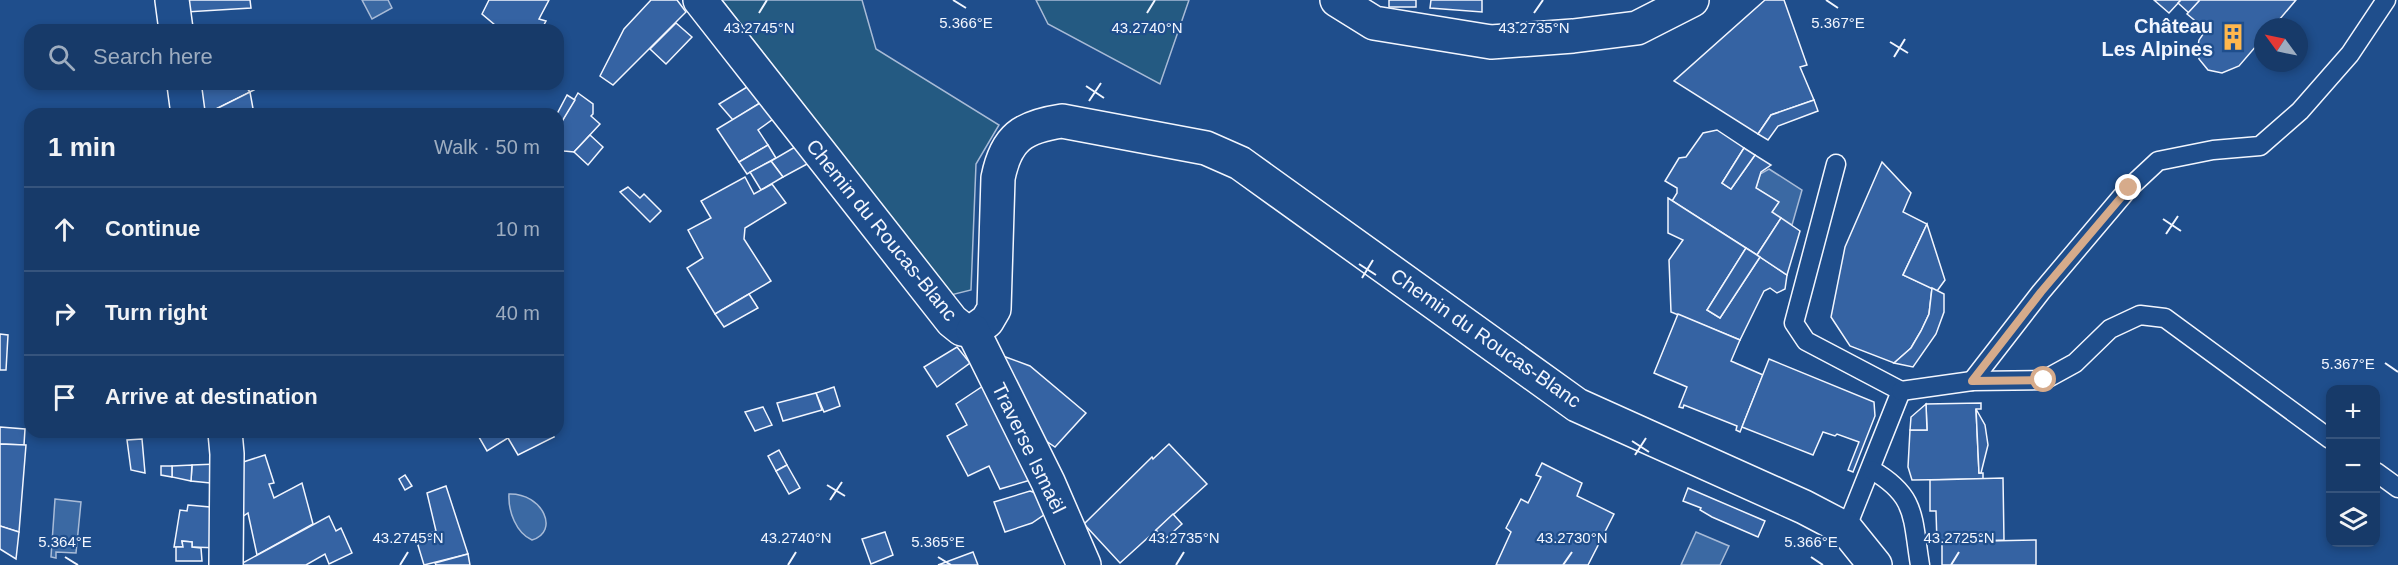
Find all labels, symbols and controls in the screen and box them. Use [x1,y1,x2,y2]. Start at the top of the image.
text: 5.366°E [939,14,993,31]
text: 5.367°E [1811,14,1865,31]
place label: Château Les Alpines [2101,15,2213,60]
north arrow [2254,18,2308,72]
text: 43.2745°N [723,19,795,36]
text: 43.2740°N [1111,19,1183,36]
text: 43.2735°N [1498,19,1570,36]
building icon: Château Les Alpines [2218,22,2248,52]
search box [24,24,564,90]
icon: search [45,41,78,74]
text: Search here [93,44,213,69]
text: 1 min [48,132,116,162]
street label: Chemin du Roucas-Blanc [802,135,962,325]
text: Walk · 50 m [434,136,540,158]
route end [2115,174,2141,200]
icon: ahead [48,213,81,246]
text: Continue [105,216,200,241]
text: 10 m [496,218,540,240]
street label: Chemin du Roucas-Blanc [1387,264,1585,412]
icon: right [48,297,81,330]
text: Turn right [105,300,207,325]
text: 40 m [496,302,540,324]
text: 5.367°E [2321,355,2375,372]
route start [2030,366,2056,392]
street label: Traverse Ismaël [988,379,1070,517]
icon: arrive [48,381,81,414]
text: Arrive at destination [105,384,318,409]
map controls [2326,385,2380,547]
button: + [2326,385,2380,439]
button: − [2326,439,2380,493]
button: layers [2326,493,2380,547]
text: 43.2745°N [372,529,444,546]
text: 43.2740°N [760,529,832,546]
text: 43.2735°N [1148,529,1220,546]
text: 43.2730°N [1536,529,1608,546]
text: 43.2725°N [1923,529,1995,546]
text: 5.364°E [38,533,92,550]
text: 5.365°E [911,533,965,550]
text: 5.366°E [1784,533,1838,550]

